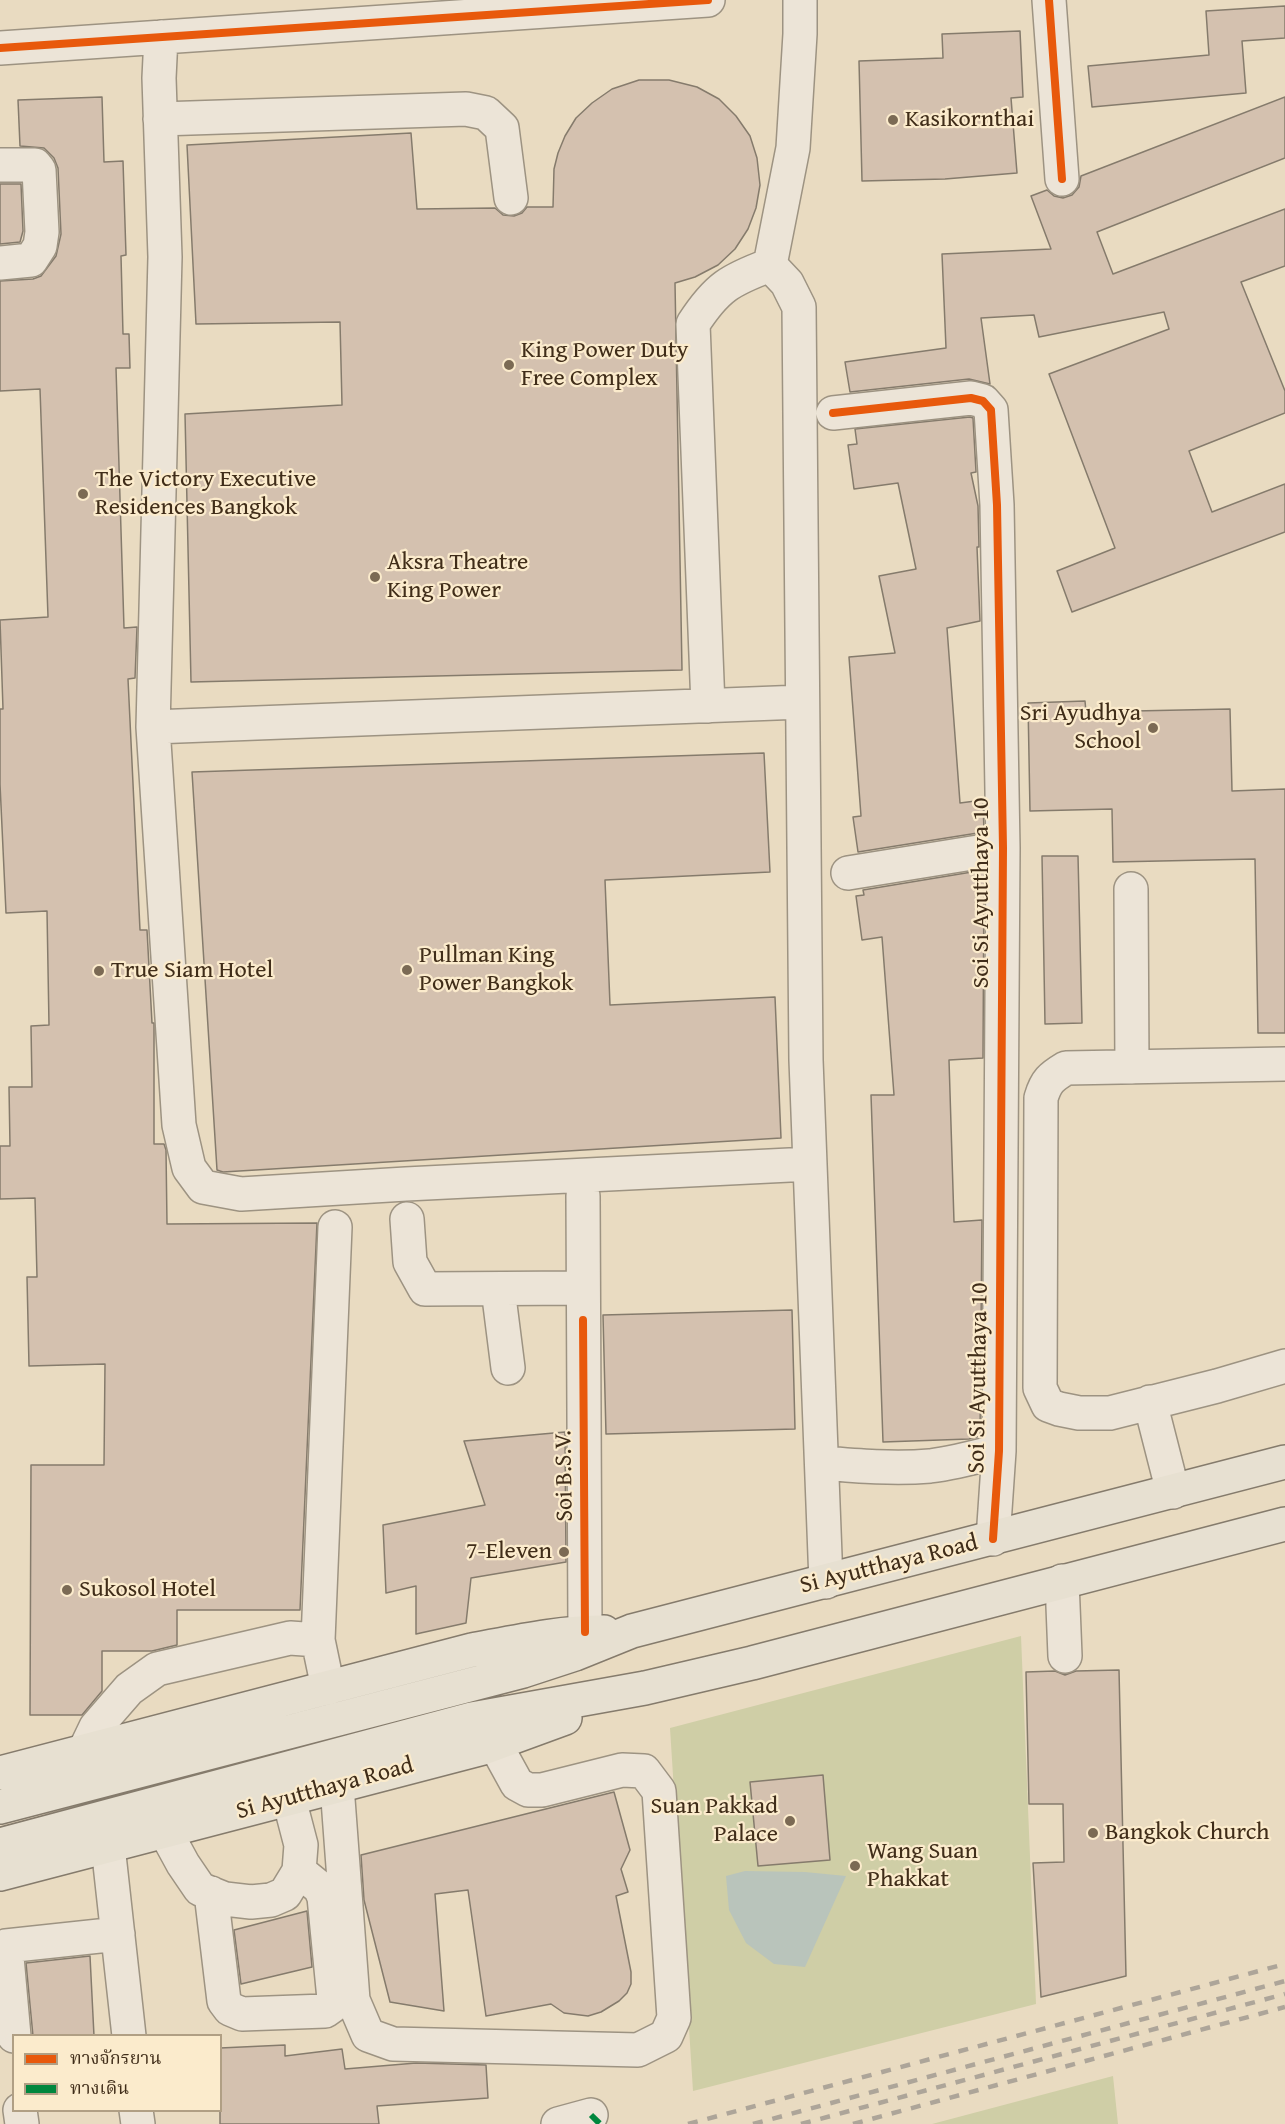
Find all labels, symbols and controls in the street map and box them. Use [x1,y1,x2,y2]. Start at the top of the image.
place label: Kasikornthai [905,106,1034,134]
marker: Kasikornthai [886,113,900,127]
place label: King Power Duty Free Complex [521,337,688,393]
marker: King Power Duty Free Complex [502,358,516,372]
place label: The Victory Executive Residences Bangkok [95,466,316,522]
marker: The Victory Executive Residences Bangkok [76,487,90,501]
place label: Aksra Theatre King Power [387,549,528,605]
marker: Aksra Theatre King Power [368,570,382,584]
place label: Sri Ayudhya School [1020,700,1141,756]
marker: Sri Ayudhya School [1146,721,1160,735]
street label: Soi Si Ayutthaya 10 [968,797,996,989]
place label: Pullman King Power Bangkok [419,942,573,998]
place label: True Siam Hotel [111,957,273,985]
marker: Pullman King Power Bangkok [400,963,414,977]
marker: True Siam Hotel [92,964,106,978]
street label: Soi Si Ayutthaya 10 [963,1282,995,1474]
street label: Soi B.S.V. [550,1430,580,1522]
street label: Si Ayutthaya Road [797,1529,981,1601]
place label: 7-Eleven [466,1538,552,1566]
marker: 7-Eleven [557,1545,571,1559]
place label: Sukosol Hotel [79,1576,216,1604]
marker: Sukosol Hotel [60,1583,74,1597]
street label: Si Ayutthaya Road [233,1752,417,1826]
place label: Suan Pakkad Palace [650,1793,778,1849]
marker: Suan Pakkad Palace [783,1814,797,1828]
place label: Bangkok Church [1105,1819,1270,1847]
marker: Bangkok Church [1086,1826,1100,1840]
place label: Wang Suan Phakkat [867,1838,978,1894]
marker: Wang Suan Phakkat [848,1859,862,1873]
legend [12,2034,222,2112]
text: ทางจักรยาน [70,2044,161,2071]
text: ทางเดิน [70,2074,129,2101]

